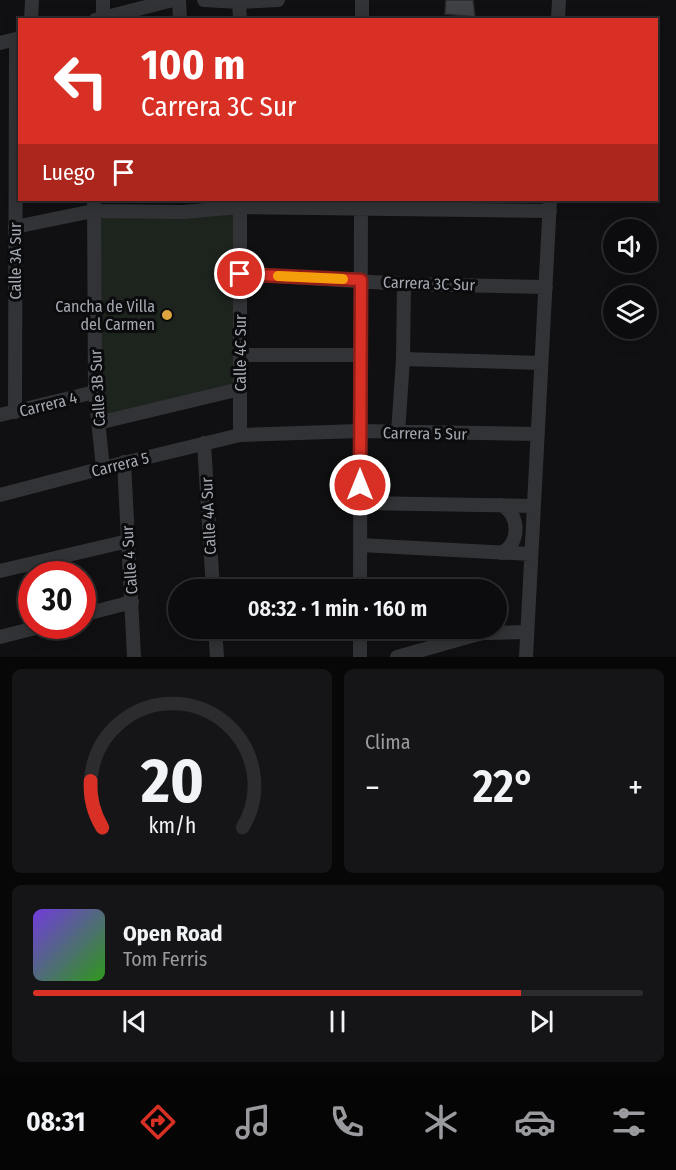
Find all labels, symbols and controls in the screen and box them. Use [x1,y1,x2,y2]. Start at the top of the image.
text: 100 m [141,40,245,90]
icon: left [42,42,120,120]
text: Carrera 3C Sur [141,91,296,123]
icon: arrive [107,156,140,189]
text: Luego [42,159,95,186]
map controls [603,219,657,339]
button: sound [603,219,657,273]
street label: Calle 3A Sur [6,222,25,299]
pin [214,248,265,299]
icon: arrive [223,257,256,290]
street label: Carrera 3C Sur [383,272,476,295]
button: layers [603,285,657,339]
place label: Cancha de Villa del Carmen [55,297,155,334]
marker: Cancha de Villa del Carmen [160,308,174,322]
street label: Calle 4C Sur [231,314,250,392]
street label: Calle 3B Sur [86,348,109,427]
street label: Carrera 4 [17,388,79,421]
street label: Carrera 5 Sur [383,423,468,444]
street label: Carrera 5 [89,448,151,481]
position arrow [328,453,392,517]
street label: Calle 4A Sur [197,476,220,555]
street label: Calle 4 Sur [118,524,141,595]
speed limit sign: 30 [18,561,96,639]
text: 08:32 · 1 min · 160 m [248,595,427,622]
text: Clima [365,730,410,754]
text: 20 [140,744,203,819]
text: 22° [473,760,535,814]
text: − [365,768,380,808]
text: + [628,768,643,808]
text: km/h [148,813,196,839]
text: Open Road [123,920,223,947]
text: Tom Ferris [123,947,207,971]
icon: previous [118,1005,151,1038]
icon: pause [321,1005,354,1038]
icon: next [525,1005,558,1038]
icon: directions [137,1101,179,1143]
icon: music [232,1101,274,1143]
icon: phone [326,1101,368,1143]
icon: climate [420,1101,462,1143]
icon: car [514,1101,556,1143]
icon: filters [608,1101,650,1143]
text: 08:31 [26,1106,85,1138]

